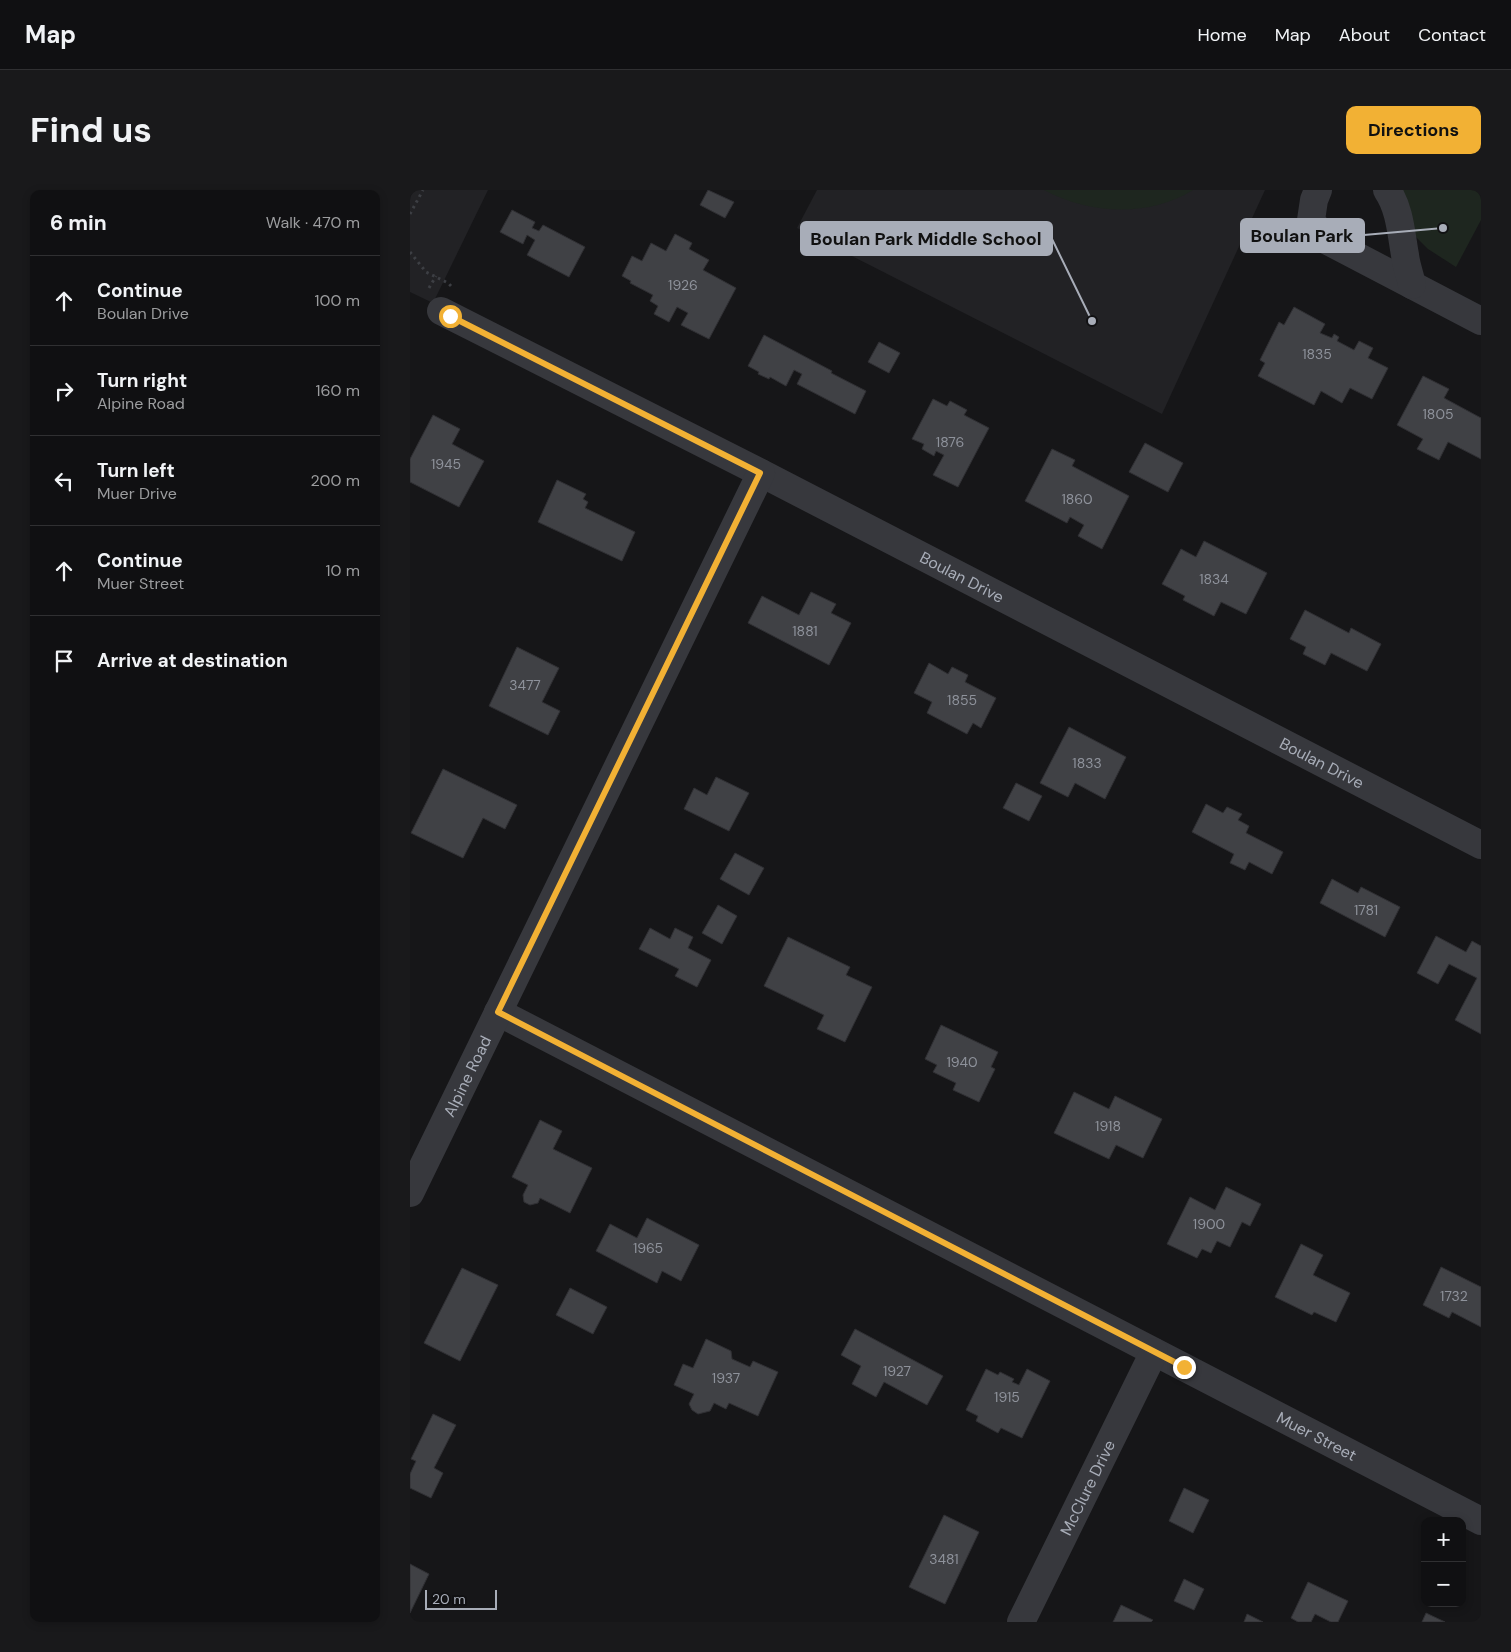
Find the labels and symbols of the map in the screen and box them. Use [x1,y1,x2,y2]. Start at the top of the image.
callout: Boulan Park [1241,219,1364,252]
callout: Boulan Park Middle School [801,222,1052,255]
text: Boulan Park [1250,224,1354,248]
text: Boulan Park Middle School [810,227,1042,251]
house number: 1926 [668,276,698,294]
route start [439,305,462,328]
house number: 1835 [1302,345,1332,363]
house number: 1805 [1423,405,1454,423]
house number: 1876 [936,433,964,451]
house number: 1945 [431,455,461,473]
house number: 1860 [1061,490,1093,508]
street label: Boulan Drive [916,546,1008,607]
house number: 1834 [1199,570,1229,588]
house number: 1881 [792,622,818,640]
house number: 3477 [509,676,541,694]
house number: 1855 [947,691,977,709]
street label: Boulan Drive [1276,732,1368,793]
house number: 1833 [1072,754,1102,772]
house number: 1781 [1354,901,1378,919]
street label: Alpine Road [438,1032,496,1120]
house number: 1940 [946,1053,978,1071]
house number: 1918 [1095,1117,1121,1135]
house number: 1900 [1193,1215,1225,1233]
house number: 1965 [633,1239,663,1257]
house number: 1732 [1440,1287,1468,1305]
route end [1173,1356,1196,1379]
house number: 1927 [883,1362,911,1380]
house number: 1937 [712,1369,740,1387]
house number: 1915 [994,1388,1020,1406]
street label: Muer Street [1273,1407,1360,1465]
street label: McClure Drive [1055,1436,1120,1539]
house number: 3481 [929,1550,959,1568]
scale bar [425,1587,498,1610]

